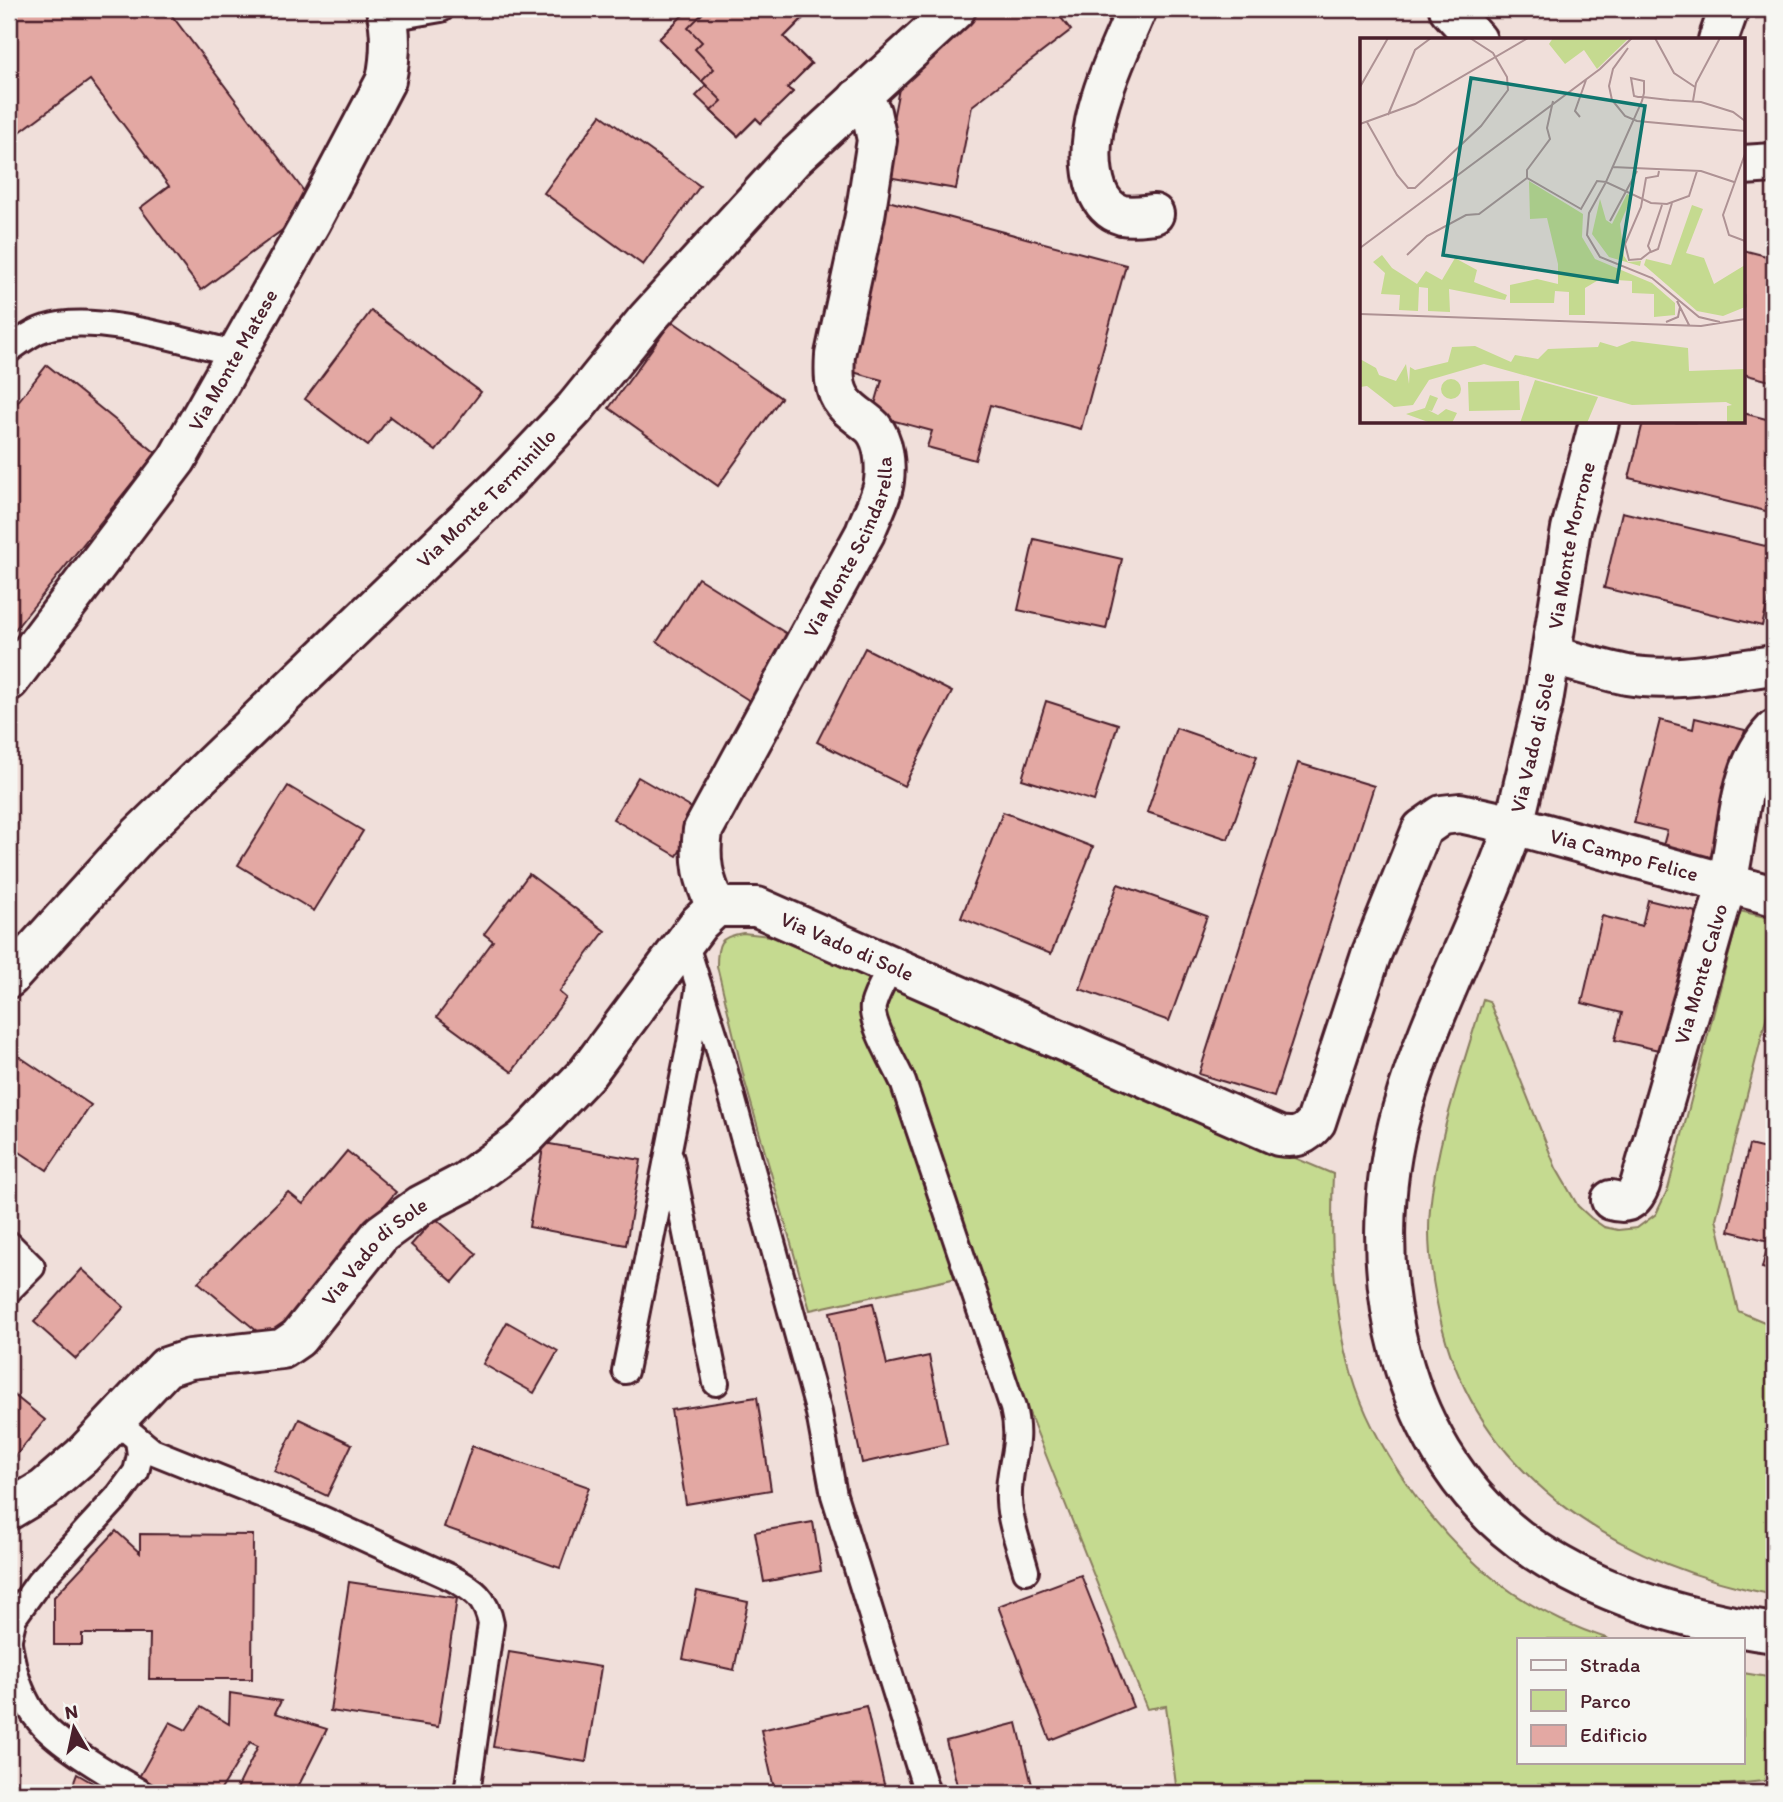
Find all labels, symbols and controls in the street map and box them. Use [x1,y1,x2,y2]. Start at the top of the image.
inset map [1360,38,1744,424]
street label: Via Monte Matese [182,284,283,435]
street label: Via Monte Terminillo [411,423,561,573]
street label: Via Monte Scindarella [798,456,897,642]
street label: Via Monte Morrone [1542,459,1600,631]
street label: Via Vado di Sole [1504,671,1560,815]
street label: Via Campo Felice [1547,823,1701,886]
street label: Via Monte Calvo [1668,901,1732,1047]
street label: Via Vado di Sole [777,906,918,986]
street label: Via Vado di Sole [316,1191,431,1311]
legend [1517,1638,1744,1764]
text: Strada [1580,1652,1640,1677]
text: Parco [1580,1688,1631,1713]
north arrow [38,1694,108,1764]
text: N [63,1699,80,1724]
text: Edificio [1580,1722,1648,1747]

